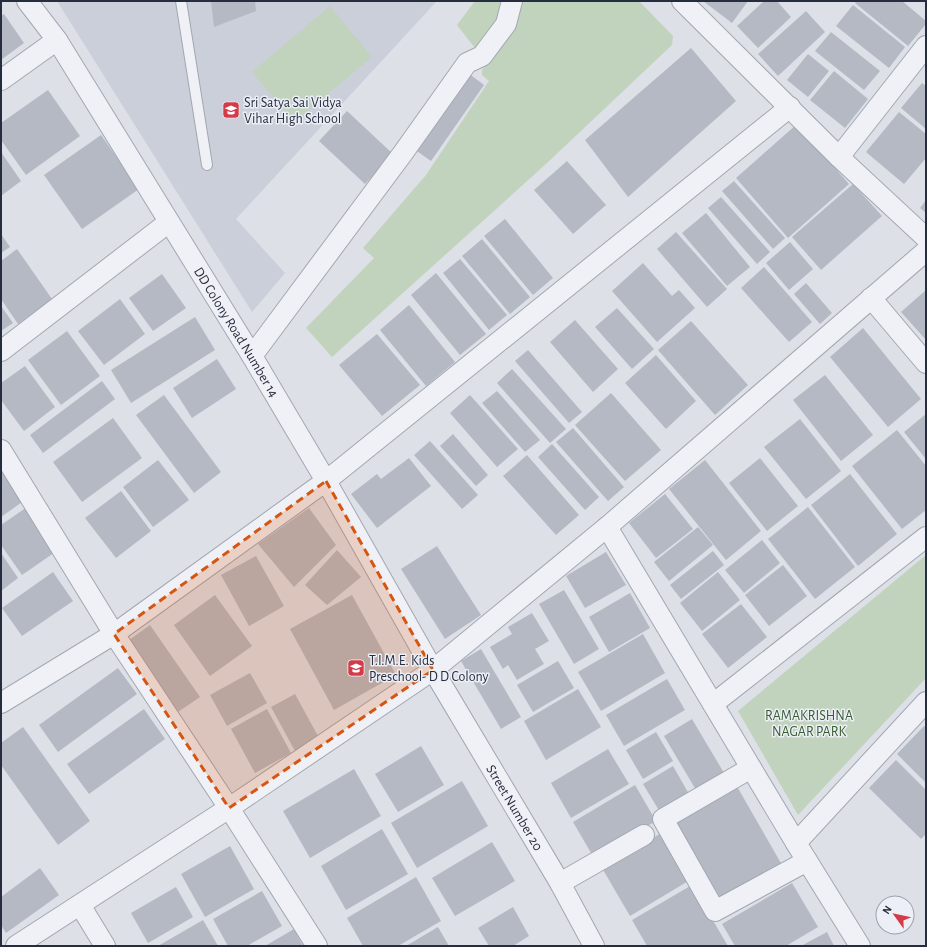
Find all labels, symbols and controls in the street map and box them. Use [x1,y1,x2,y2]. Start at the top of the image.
place label: Sri Satya Sai Vidya Vihar High School [244,96,342,126]
school or university icon: Sri Satya Sai Vidya Vihar High School [221,100,241,120]
street label: DD Colony Road Number 14 [191,265,281,400]
place label: T.I.M.E. Kids Preschool- D D Colony [369,654,488,684]
school or university icon: T.I.M.E. Kids Preschool- D D Colony [346,658,366,678]
park label: RAMAKRISHNA NAGAR PARK [765,709,853,739]
street label: Street Number 20 [483,763,545,853]
north arrow [875,895,915,935]
text: N [880,904,894,916]

